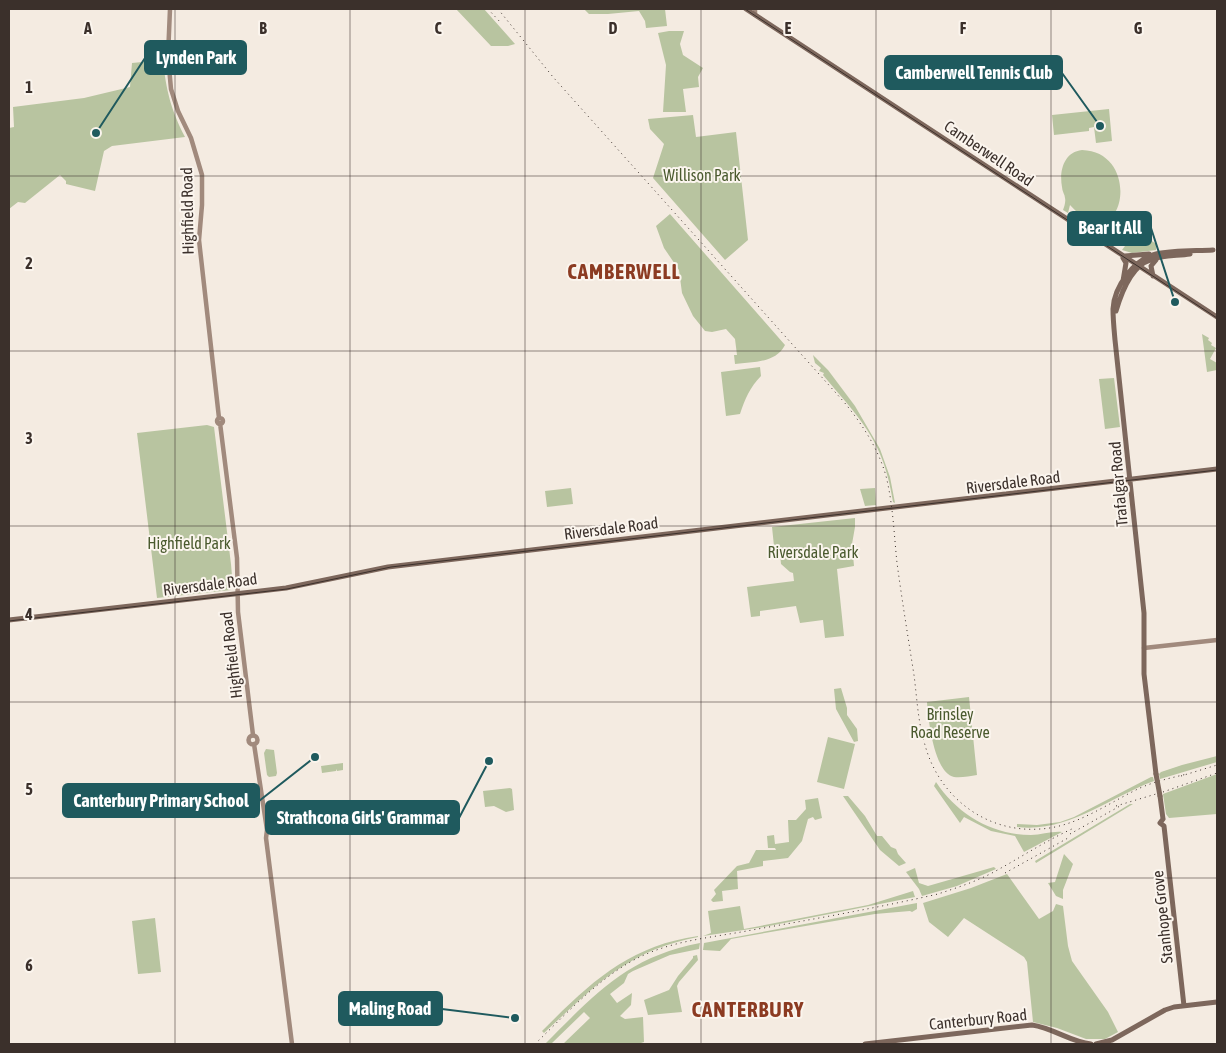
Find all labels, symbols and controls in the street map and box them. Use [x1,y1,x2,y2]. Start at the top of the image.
text: A [83,19,92,37]
text: B [259,19,267,37]
text: C [434,19,442,37]
text: D [609,19,618,37]
text: E [785,19,792,37]
text: F [960,19,967,37]
text: G [1134,19,1143,37]
callout: Lynden Park [145,41,246,74]
text: Lynden Park [156,47,237,68]
callout: Camberwell Tennis Club [885,56,1062,89]
text: Camberwell Tennis Club [895,62,1053,83]
text: 1 [25,78,33,96]
street label: Camberwell Road [941,117,1037,189]
park label: Willison Park [663,166,741,184]
street label: Highfield Road [177,167,198,255]
callout: Bear It All [1068,212,1151,245]
text: Bear It All [1078,217,1142,238]
text: 2 [25,254,33,272]
district label: CAMBERWELL [567,259,681,283]
text: 3 [25,429,33,447]
street label: Trafalgar Road [1105,441,1132,527]
street label: Riversdale Road [965,467,1061,497]
street label: Riversdale Road [563,513,659,543]
park label: Highfield Park [147,534,231,553]
park label: Riversdale Park [767,543,859,561]
street label: Riversdale Road [162,569,258,599]
text: 4 [24,605,33,623]
street label: Highfield Road [217,610,246,699]
park label: Brinsley Road Reserve [910,705,990,741]
text: 5 [25,780,33,798]
callout: Canterbury Primary School [63,784,259,817]
text: Canterbury Primary School [73,790,249,811]
callout: Strathcona Girls' Grammar [266,801,459,834]
text: Strathcona Girls' Grammar [277,807,450,828]
street label: Stanhope Grove [1148,870,1177,964]
text: 6 [25,956,33,974]
callout: Maling Road [339,992,442,1025]
district label: CANTERBURY [692,997,804,1021]
text: Maling Road [349,998,431,1019]
street label: Canterbury Road [928,1005,1028,1034]

